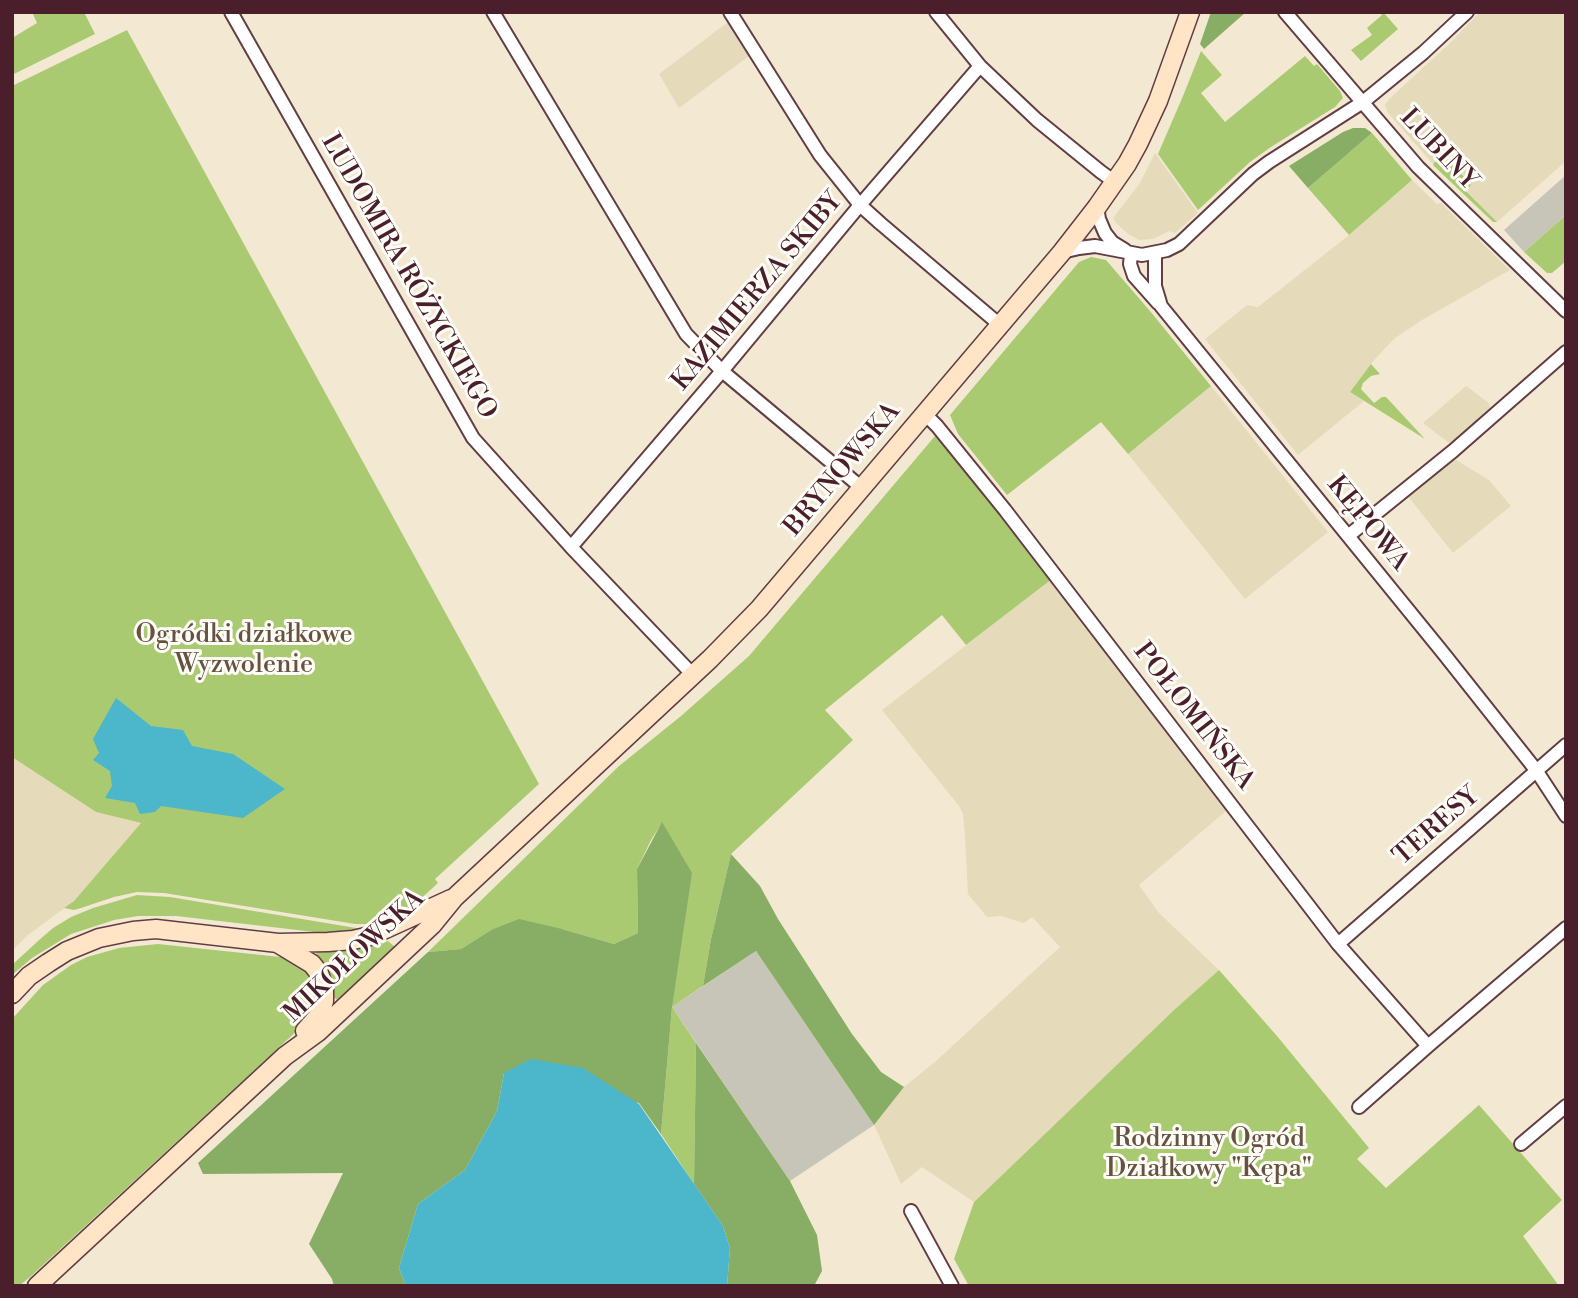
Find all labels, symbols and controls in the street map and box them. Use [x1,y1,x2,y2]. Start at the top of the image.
street label: LUBINY [1392,103,1484,197]
street label: LUDOMIRA RÓŻYCKIEGO [313,129,503,425]
street label: KAZIMIERZA SKIBY [666,187,850,397]
street label: BRYNOWSKA [778,397,908,543]
street label: KĘPOWA [1319,470,1415,578]
park label: Ogródki działkowe Wyzwolenie [135,620,353,682]
street label: POŁOMIŃSKA [1126,637,1260,797]
street label: TERESY [1388,781,1486,873]
street label: MIKOŁOWSKA [278,884,432,1030]
park label: Rodzinny Ogród Działkowy "Kępa" [1106,1124,1312,1186]

